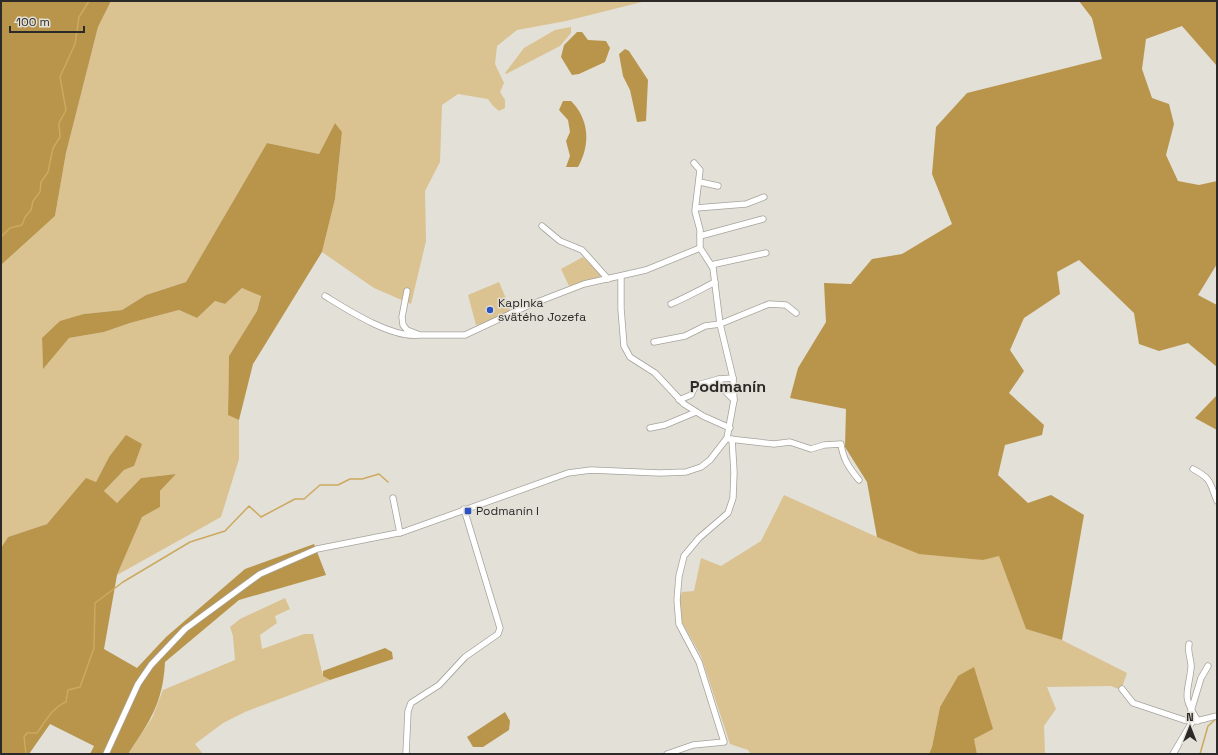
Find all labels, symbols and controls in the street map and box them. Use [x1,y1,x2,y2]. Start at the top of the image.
scale bar [10,8,84,34]
text: 100 m [16,14,50,30]
place label: Kaplnka svätého Jozefa [498,295,586,325]
marker: Kaplnka svätého Jozefa [485,305,495,315]
district label: Podmanín [690,376,766,397]
place label: Podmanín I [476,503,539,519]
marker: Podmanín I [463,506,473,516]
north arrow [1170,707,1210,747]
text: N [1186,710,1194,724]

